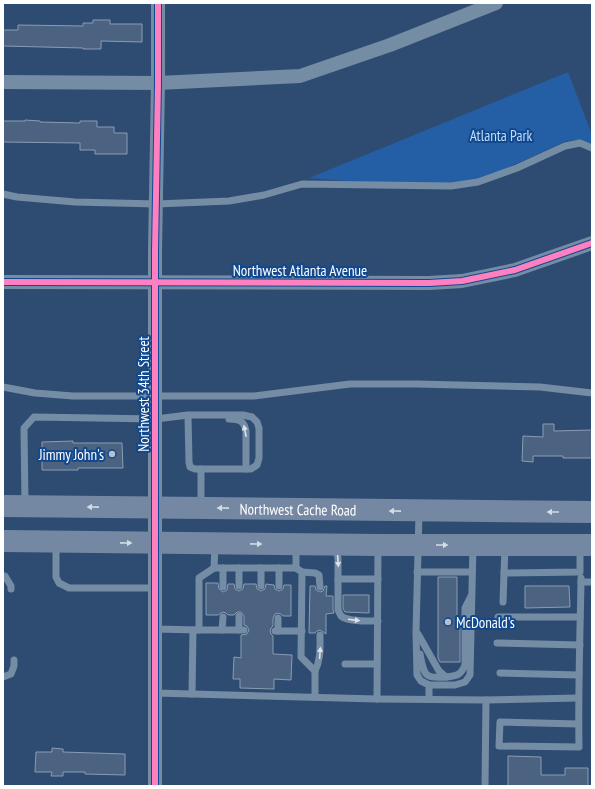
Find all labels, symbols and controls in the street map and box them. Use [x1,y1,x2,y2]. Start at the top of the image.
park label: Atlanta Park [470,126,533,145]
street label: Northwest Atlanta Avenue [233,261,367,280]
street label: Northwest 34th Street [134,336,153,452]
one-way arrow [242,424,248,437]
place label: Jimmy John's [38,445,104,464]
marker: Jimmy John's [107,449,117,459]
street label: Northwest Cache Road [239,499,356,519]
one-way arrow [86,504,99,510]
one-way arrow [216,505,229,511]
one-way arrow [388,508,401,514]
one-way arrow [546,509,559,515]
one-way arrow [120,540,133,546]
one-way arrow [250,541,263,547]
one-way arrow [436,542,449,548]
one-way arrow [334,555,341,567]
place label: McDonald's [456,613,515,632]
one-way arrow [348,617,360,623]
marker: McDonald's [443,617,453,627]
one-way arrow [316,647,323,659]

